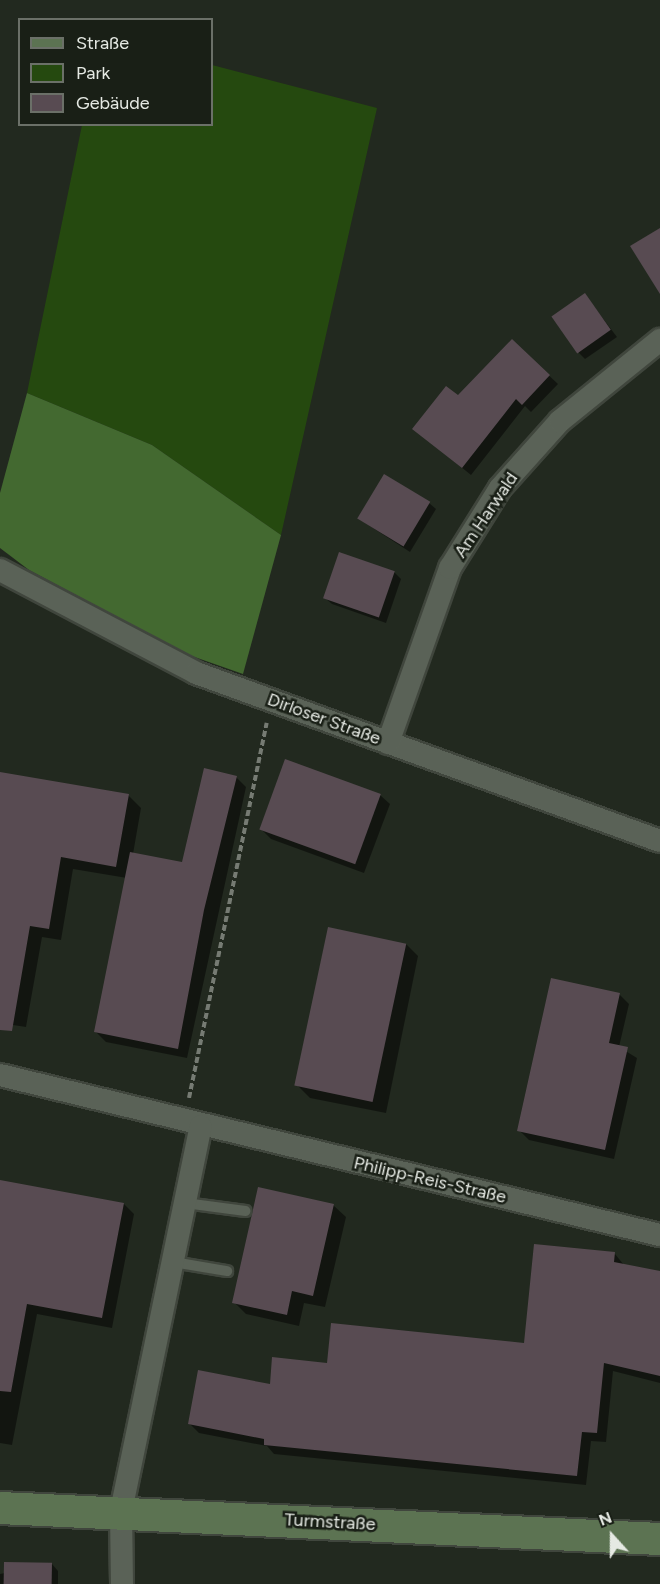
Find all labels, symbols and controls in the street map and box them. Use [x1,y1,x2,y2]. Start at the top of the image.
legend [18,18,213,126]
text: Straße [76,32,129,54]
text: Park [76,62,110,84]
text: Gebäude [76,92,150,114]
street label: Am Harwald [450,468,522,562]
street label: Dirloser Straße [264,689,384,749]
street label: Philipp-Reis-Straße [352,1152,508,1208]
north arrow [582,1506,642,1566]
text: N [596,1508,615,1530]
street label: Turmstraße [284,1509,376,1535]

